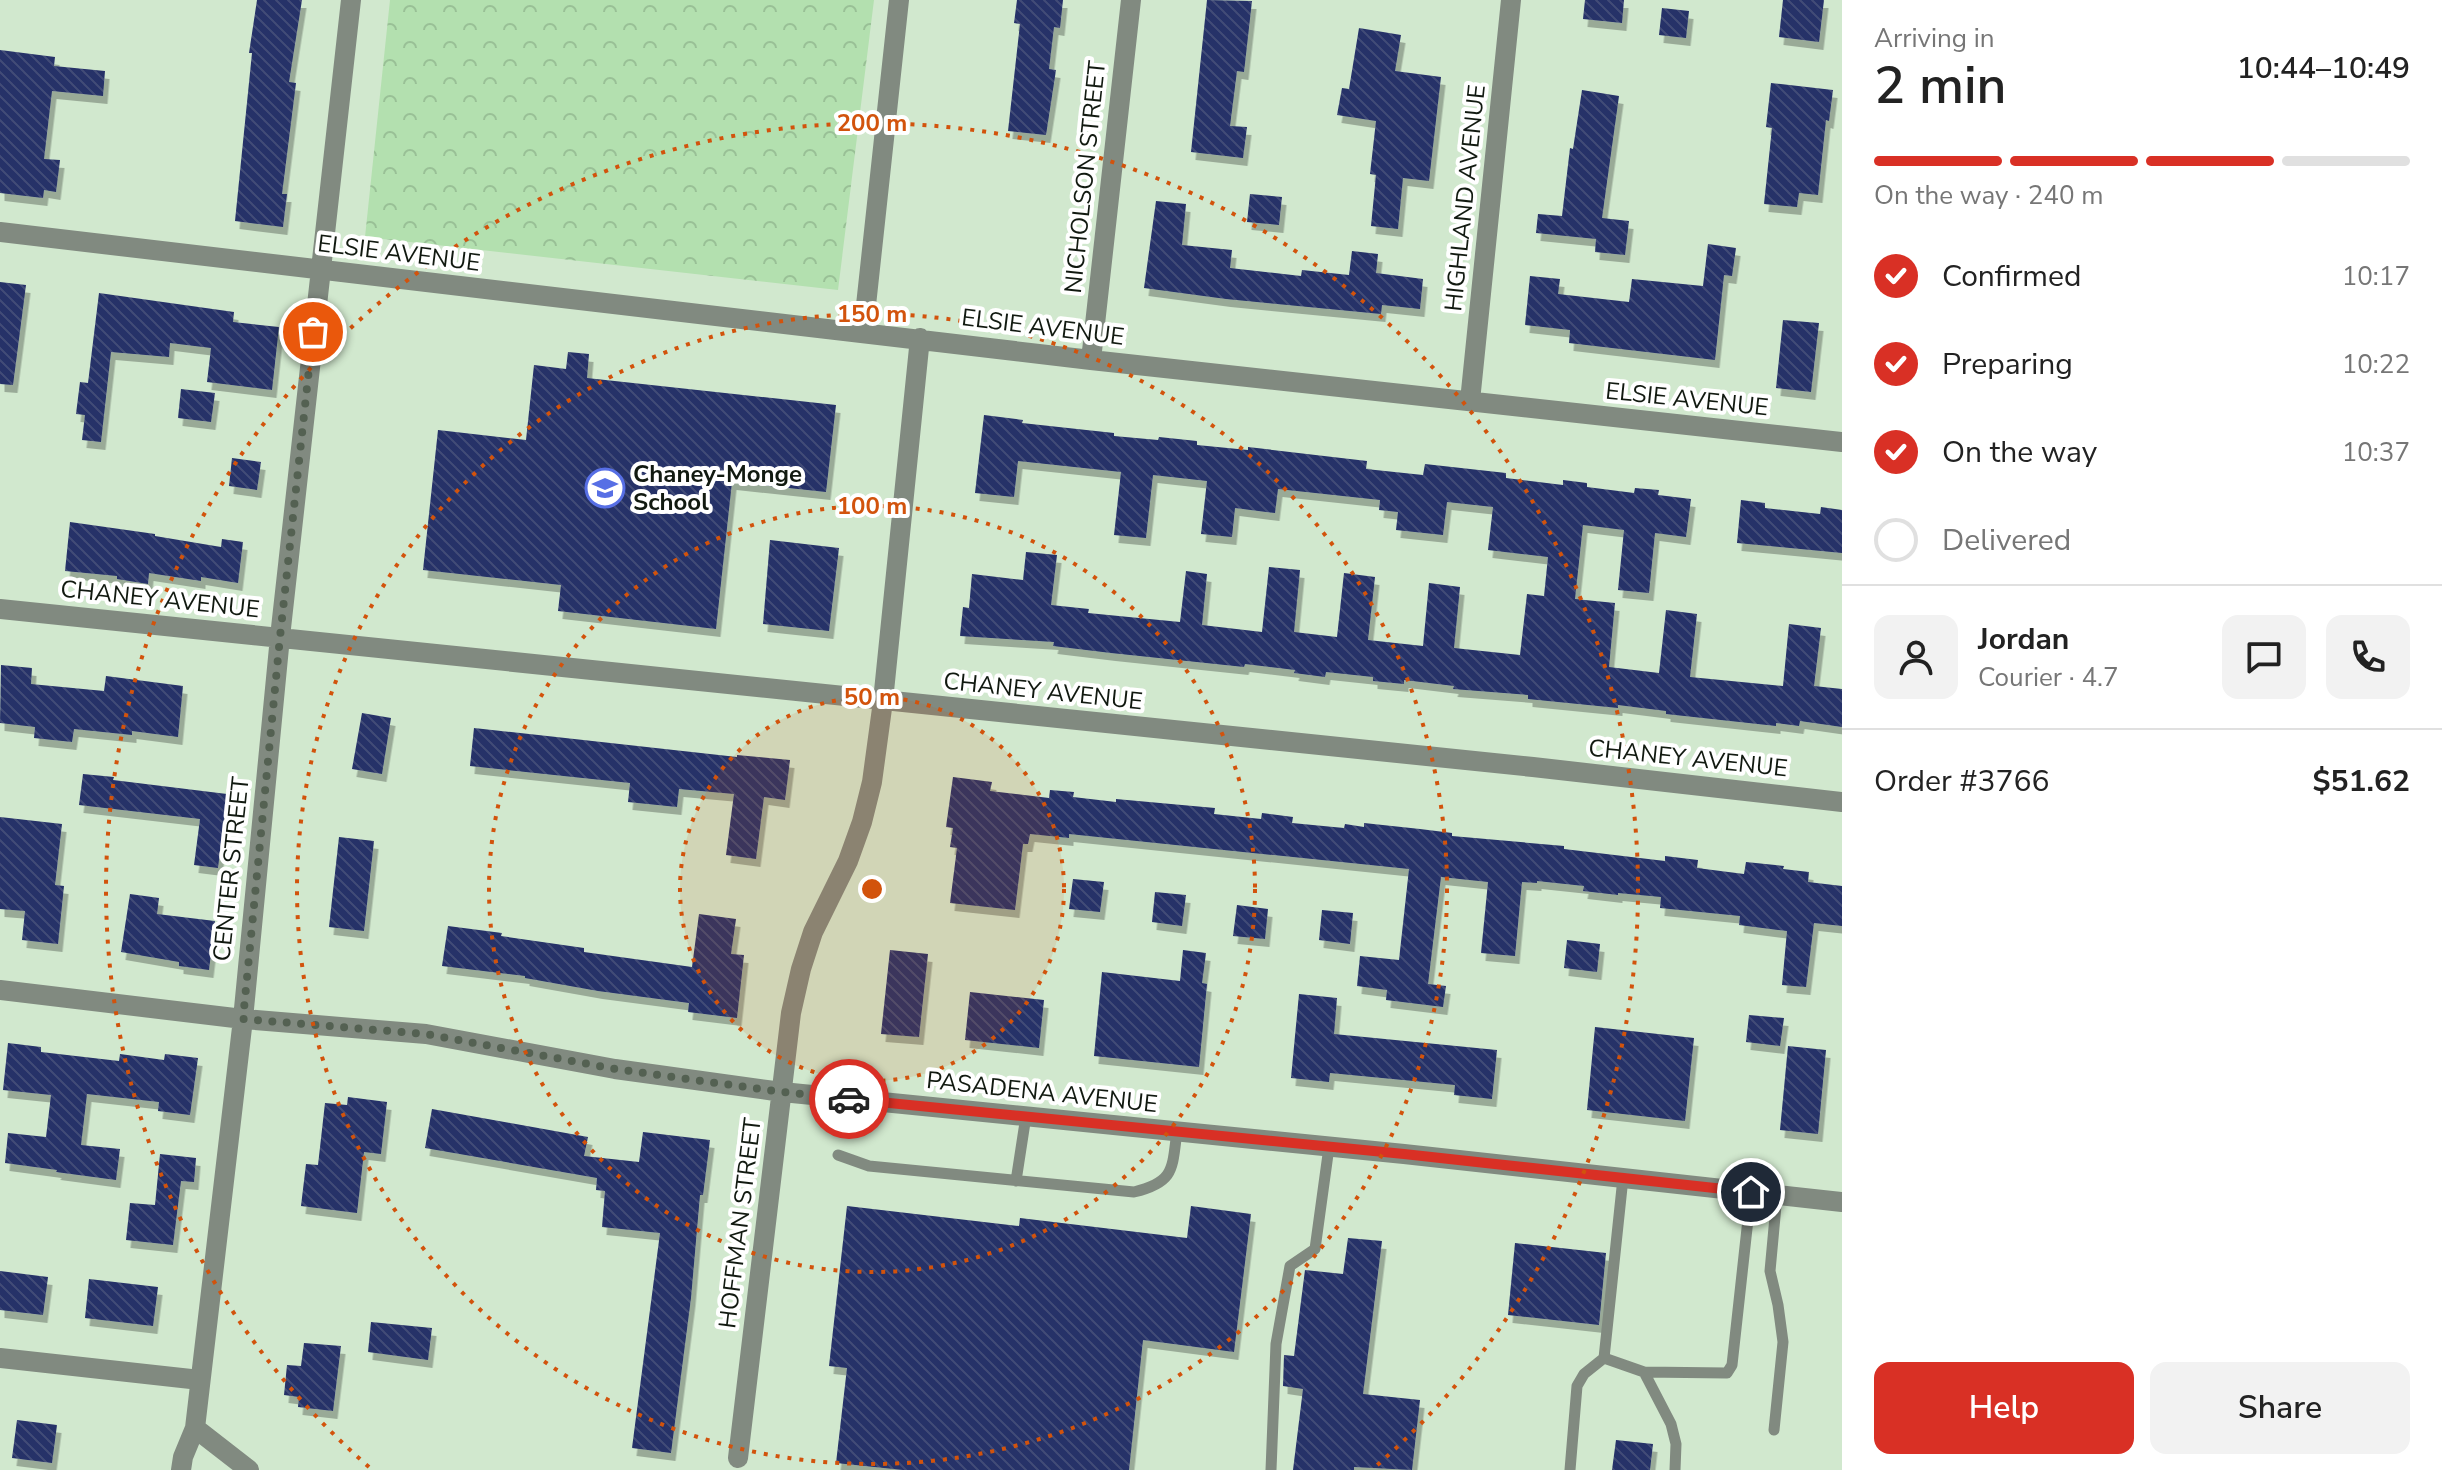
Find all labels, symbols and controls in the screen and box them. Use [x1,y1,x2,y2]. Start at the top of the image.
text: Arriving in [1874,21,1995,56]
text: 10:44–10:49 [2237,48,2410,89]
text: 2 min [1874,50,2007,121]
street label: NICHOLSON STREET [1057,59,1113,295]
street label: HIGHLAND AVENUE [1437,83,1493,313]
text: 200 m [837,107,907,139]
text: On the way · 240 m [1874,178,2103,213]
street label: ELSIE AVENUE [316,227,482,279]
icon: check [1874,254,1918,298]
text: Confirmed [1942,256,2082,297]
text: 10:17 [2342,259,2410,294]
pin [279,298,347,366]
text: 150 m [837,298,907,330]
street label: ELSIE AVENUE [960,301,1126,353]
icon: bag [291,310,335,354]
icon: check [1874,342,1918,386]
text: Preparing [1942,344,2073,385]
text: 10:22 [2342,347,2410,382]
street label: ELSIE AVENUE [1604,375,1770,423]
icon: check [1874,430,1918,474]
text: On the way [1942,432,2097,473]
text: 10:37 [2342,435,2410,470]
place label: Chaney-Monge School [633,458,802,518]
school or university icon: Chaney-Monge School [584,467,626,509]
text: 100 m [837,490,907,522]
text: Delivered [1942,520,2071,561]
street label: CHANEY AVENUE [59,573,261,625]
button: person [1874,615,1958,699]
button: chat [2222,615,2306,699]
button: phone [2326,615,2410,699]
text: Jordan [1978,619,2069,660]
text: Courier · 4.7 [1978,660,2119,695]
street label: CHANEY AVENUE [942,665,1144,717]
text: 50 m [844,681,900,713]
street label: CHANEY AVENUE [1587,732,1789,784]
text: Order #3766 [1874,761,2049,802]
text: $51.62 [2313,761,2410,802]
street label: CENTER STREET [205,774,257,963]
centre of rings [858,875,886,903]
courier [809,1059,889,1139]
street label: PASADENA AVENUE [925,1064,1159,1120]
icon: car [827,1077,871,1121]
street label: HOFFMAN STREET [711,1115,769,1330]
pin [1717,1158,1785,1226]
icon: home [1729,1170,1773,1214]
button: Help [1874,1362,2134,1454]
button: Share [2150,1362,2410,1454]

